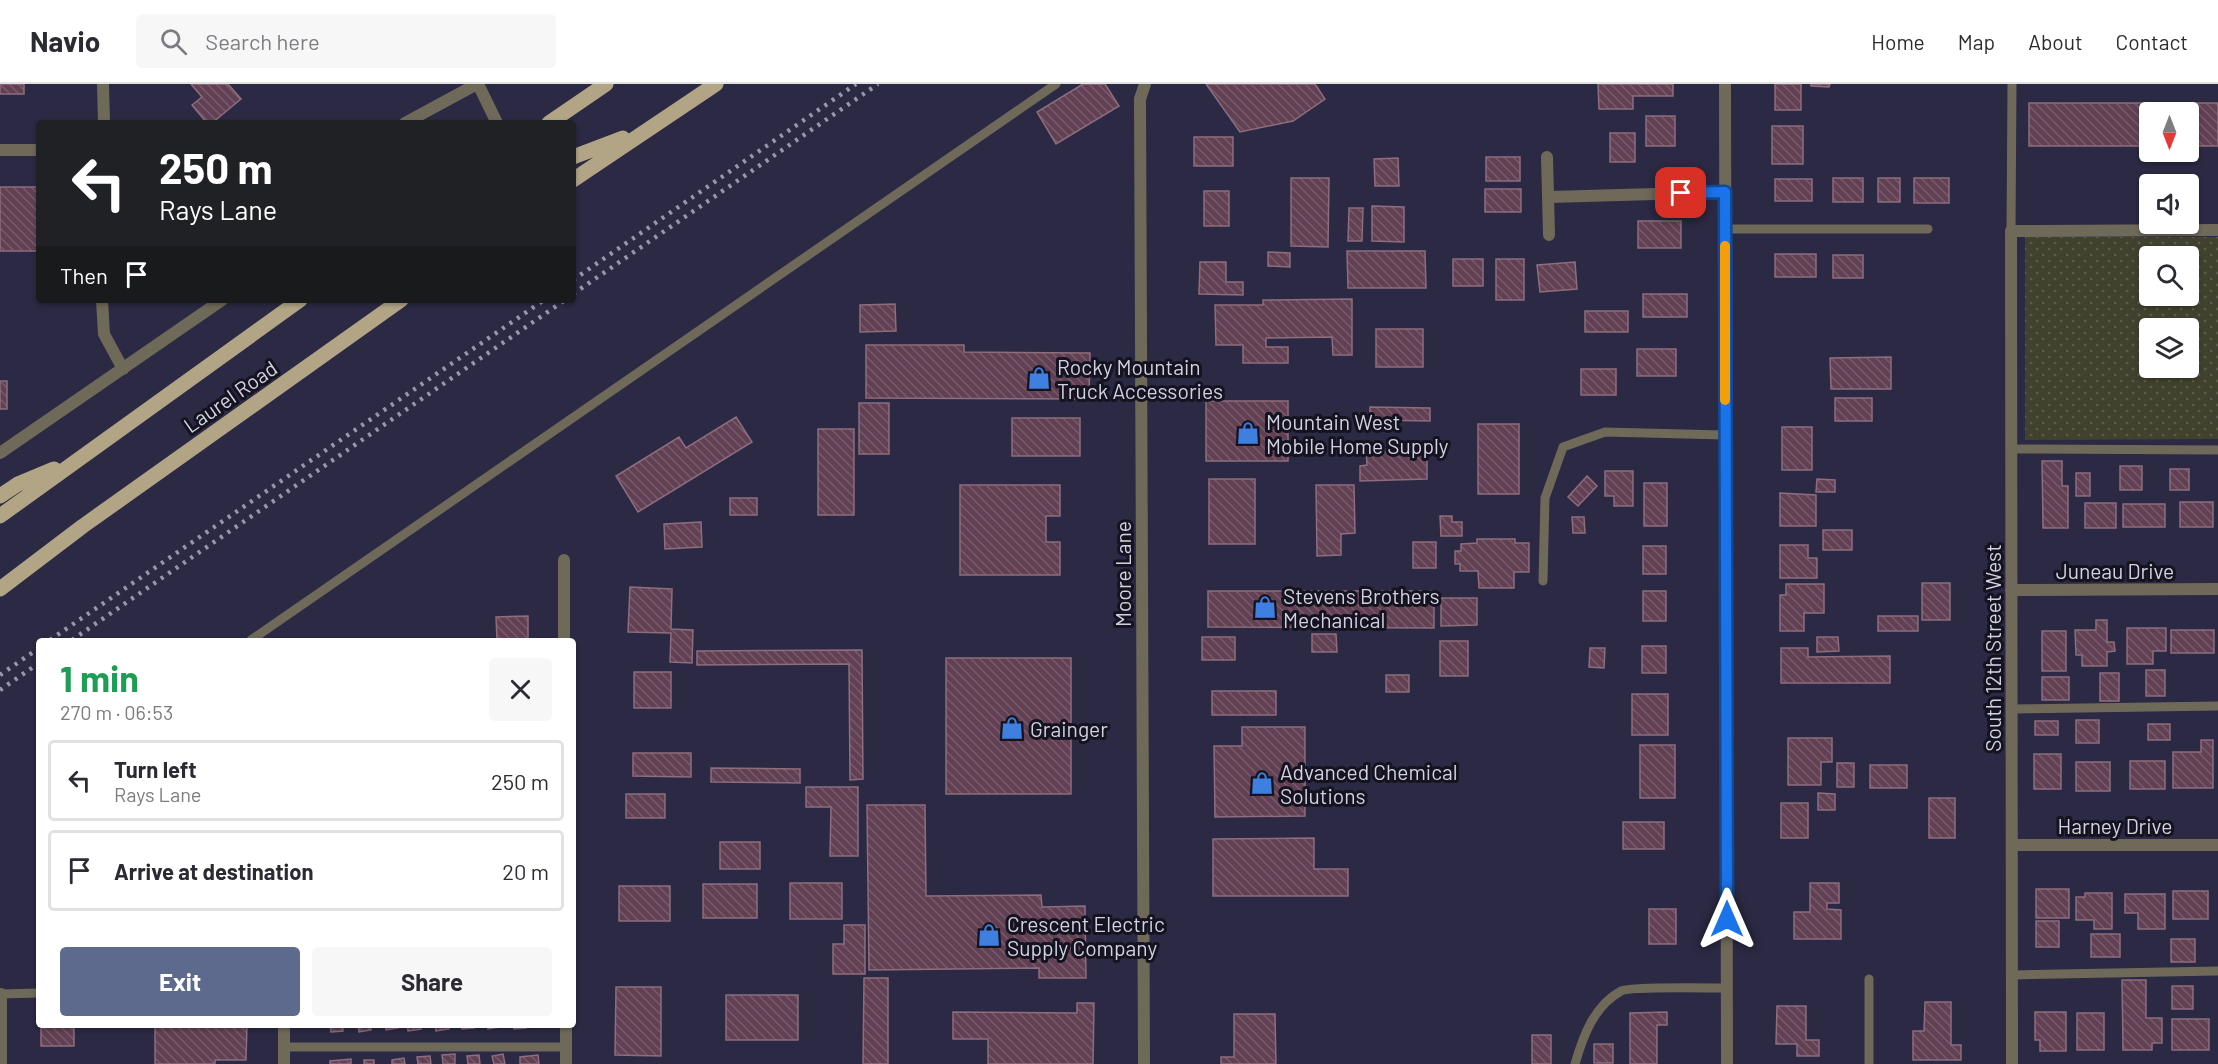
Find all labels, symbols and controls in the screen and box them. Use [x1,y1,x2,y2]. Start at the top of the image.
search box [136,14,556,68]
text: Navio [30,24,100,58]
icon: search [157,25,190,58]
text: Search here [205,28,320,54]
text: Home [1871,29,1925,54]
text: Map [1958,29,1995,54]
text: About [2028,29,2083,54]
text: Contact [2116,29,2188,54]
north arrow [2139,102,2199,162]
map controls [2139,102,2199,378]
text: 250 m [159,142,273,192]
icon: left [60,144,138,222]
pin [1655,167,1706,218]
button: sound [2139,174,2199,234]
icon: arrive [1664,176,1697,209]
text: Rays Lane [159,193,277,225]
button: search [2139,246,2199,306]
icon: arrive [120,258,153,291]
text: Then [60,262,108,288]
button: layers [2139,318,2199,378]
place label: Rocky Mountain Truck Accessories [1057,354,1223,403]
street label: Laurel Road [179,355,281,437]
shop icon: Rocky Mountain Truck Accessories [1026,365,1052,391]
place label: Mountain West Mobile Home Supply [1266,409,1449,458]
shop icon: Mountain West Mobile Home Supply [1235,420,1261,446]
street label: Moore Lane [1110,521,1135,627]
street label: South 12th Street West [1980,544,2005,752]
street label: Juneau Drive [2056,558,2174,583]
place label: Stevens Brothers Mechanical [1283,583,1440,632]
shop icon: Stevens Brothers Mechanical [1252,594,1278,620]
text: 1 min [60,656,139,699]
button: close [489,658,552,721]
text: 270 m · 06:53 [60,700,173,724]
shop icon: Grainger [999,715,1025,741]
place label: Grainger [1030,716,1108,741]
text: Turn left [114,756,197,782]
place label: Advanced Chemical Solutions [1280,759,1458,808]
icon: left [63,764,96,797]
text: 250 m [491,768,549,794]
shop icon: Advanced Chemical Solutions [1249,770,1275,796]
text: Rays Lane [114,782,201,806]
street label: Harney Drive [2058,813,2172,838]
icon: arrive [63,854,96,887]
text: Arrive at destination [114,858,313,884]
text: 20 m [502,858,549,884]
position arrow [1695,887,1759,951]
place label: Crescent Electric Supply Company [1007,911,1165,960]
shop icon: Crescent Electric Supply Company [976,922,1002,948]
button: Exit [60,947,300,1016]
button: Share [312,947,552,1016]

